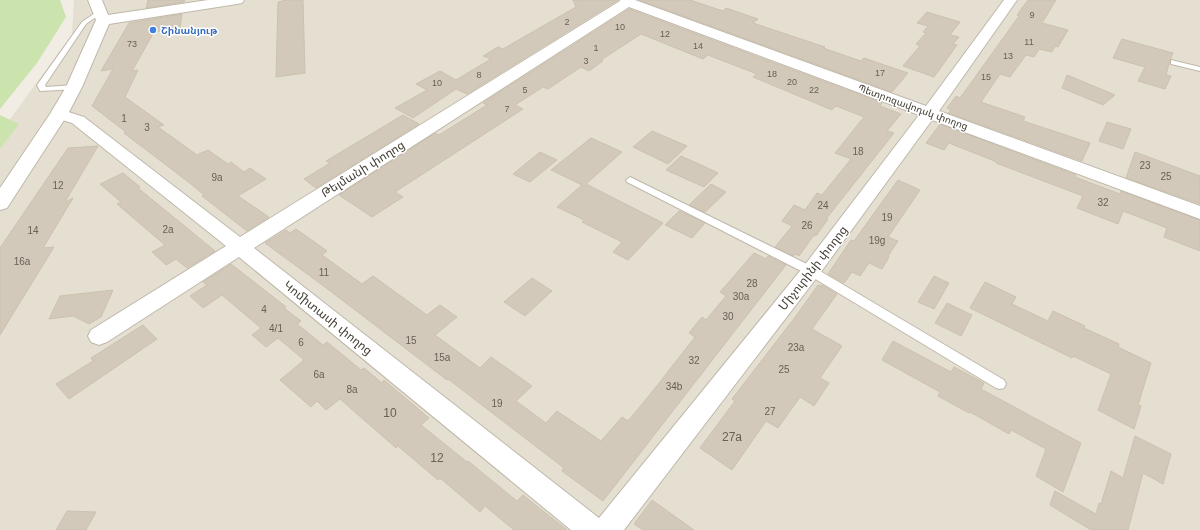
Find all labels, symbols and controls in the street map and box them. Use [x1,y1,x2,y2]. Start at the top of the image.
house number: 9 [1029,10,1035,20]
house number: 2 [564,17,570,27]
house number: 10 [615,22,625,32]
marker: Շինանյութ [148,25,158,35]
place label: Շինանյութ [161,25,218,36]
house number: 12 [660,29,670,39]
house number: 11 [1024,37,1034,47]
house number: 73 [127,39,137,49]
house number: 14 [693,41,703,51]
house number: 1 [593,43,599,53]
house number: 13 [1003,51,1013,61]
house number: 3 [583,56,589,66]
house number: 17 [875,68,885,78]
house number: 18 [767,69,777,79]
house number: 8 [476,70,482,80]
house number: 15 [981,72,991,82]
house number: 20 [787,77,797,87]
house number: 10 [432,78,442,88]
street label: Պետրոզավոդսկ փողոց [857,82,969,132]
house number: 5 [522,85,528,95]
house number: 22 [809,85,819,95]
house number: 7 [504,104,510,114]
house number: 1 [121,113,127,124]
house number: 3 [144,122,150,133]
street label: Թելմանի փողոց [319,138,407,200]
house number: 18 [852,146,864,157]
house number: 23 [1139,160,1151,171]
house number: 25 [1160,171,1172,182]
house number: 9a [211,172,223,183]
house number: 12 [52,180,64,191]
house number: 32 [1097,197,1109,208]
house number: 24 [817,200,829,211]
house number: 19 [881,212,893,223]
house number: 26 [801,220,813,231]
street label: Միչուրինի փողոց [776,223,850,313]
house number: 2a [162,224,174,235]
house number: 14 [27,225,39,236]
house number: 19g [869,235,885,246]
house number: 16a [14,256,31,267]
house number: 11 [319,267,330,278]
street label: Կոմիտասի փողոց [281,278,375,358]
house number: 28 [746,278,758,289]
house number: 30a [733,291,750,302]
house number: 4 [261,304,267,315]
house number: 30 [722,311,734,322]
house number: 4/1 [269,323,283,334]
house number: 15 [405,335,417,346]
house number: 6 [298,337,304,348]
house number: 23a [788,342,805,353]
house number: 15a [434,352,451,363]
house number: 32 [688,355,700,366]
house number: 25 [778,364,790,375]
house number: 6a [313,369,325,380]
house number: 34b [666,381,683,392]
house number: 8a [346,384,358,395]
house number: 19 [491,398,503,409]
house number: 10 [383,406,397,420]
house number: 27 [764,406,776,417]
house number: 27a [722,430,742,444]
house number: 12 [430,451,444,465]

